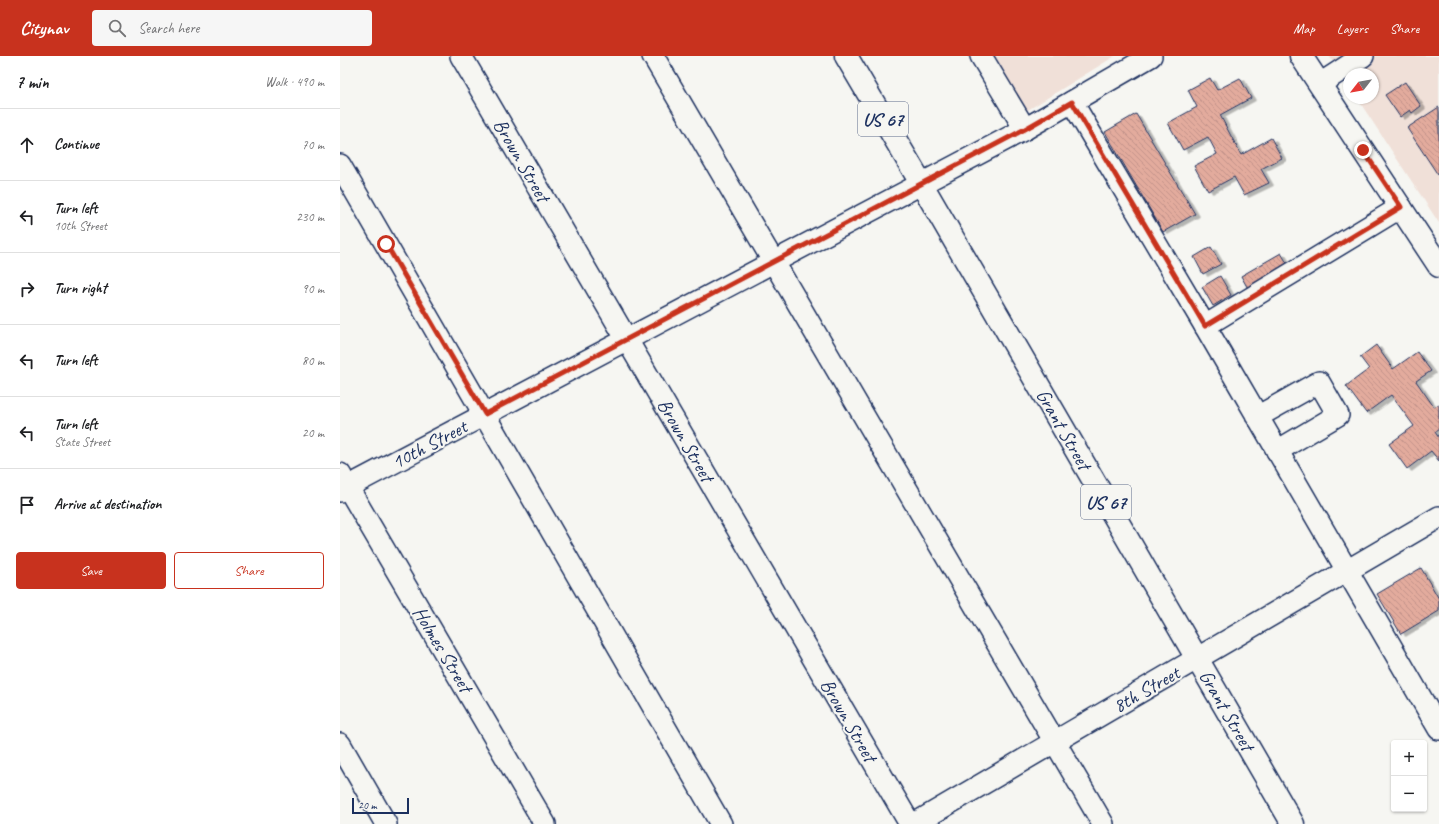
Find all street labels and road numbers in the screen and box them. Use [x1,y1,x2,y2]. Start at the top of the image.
road number: US 67 [858,102,908,136]
street label: Brown Street [488,114,557,209]
street label: Grant Street [1030,384,1098,477]
street label: Brown Street [652,394,721,489]
street label: 10th Street [387,413,473,475]
road number: US 67 [1081,485,1131,519]
street label: Holmes Street [407,602,480,700]
street label: 8th Street [1109,659,1186,718]
street label: Grant Street [1193,665,1261,758]
street label: Brown Street [815,674,884,769]

